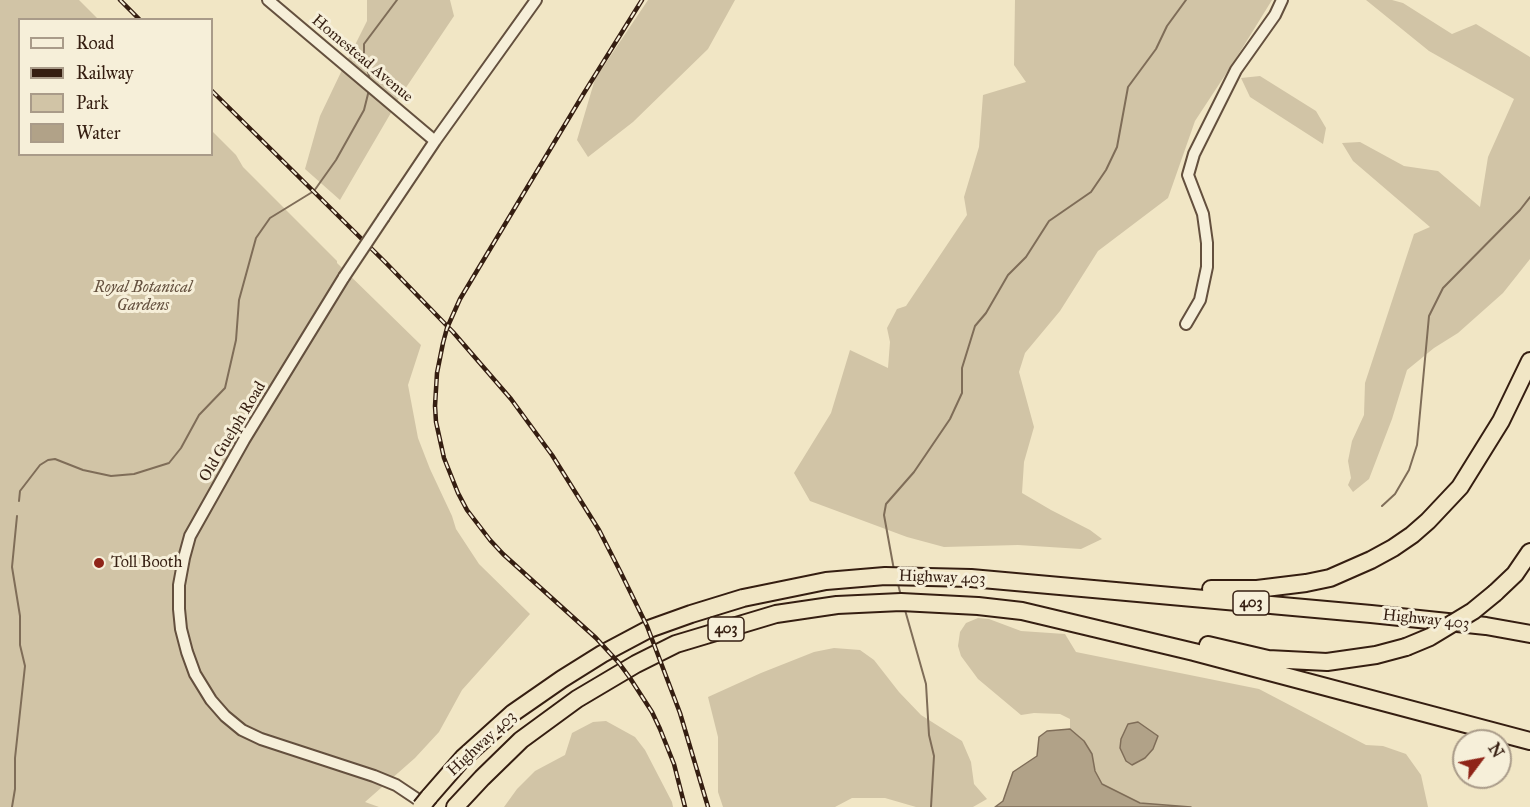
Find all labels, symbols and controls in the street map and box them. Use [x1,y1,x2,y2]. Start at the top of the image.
street label: Homestead Avenue [307,11,417,107]
legend [18,18,213,156]
text: Road [76,32,114,54]
text: Railway [76,62,133,84]
text: Park [76,92,109,114]
text: Water [76,122,120,144]
park label: Royal Botanical Gardens [94,278,192,316]
street label: Old Guelph Road [196,378,270,486]
place label: Toll Booth [111,553,182,573]
marker: Toll Booth [92,556,106,570]
street label: Highway 403 [898,567,986,589]
road number: 403 [1233,591,1269,615]
street label: Highway 403 [1382,606,1470,634]
road number: 403 [708,617,744,641]
street label: Highway 403 [444,707,520,781]
north arrow [1452,729,1512,789]
text: N [1484,739,1508,761]

